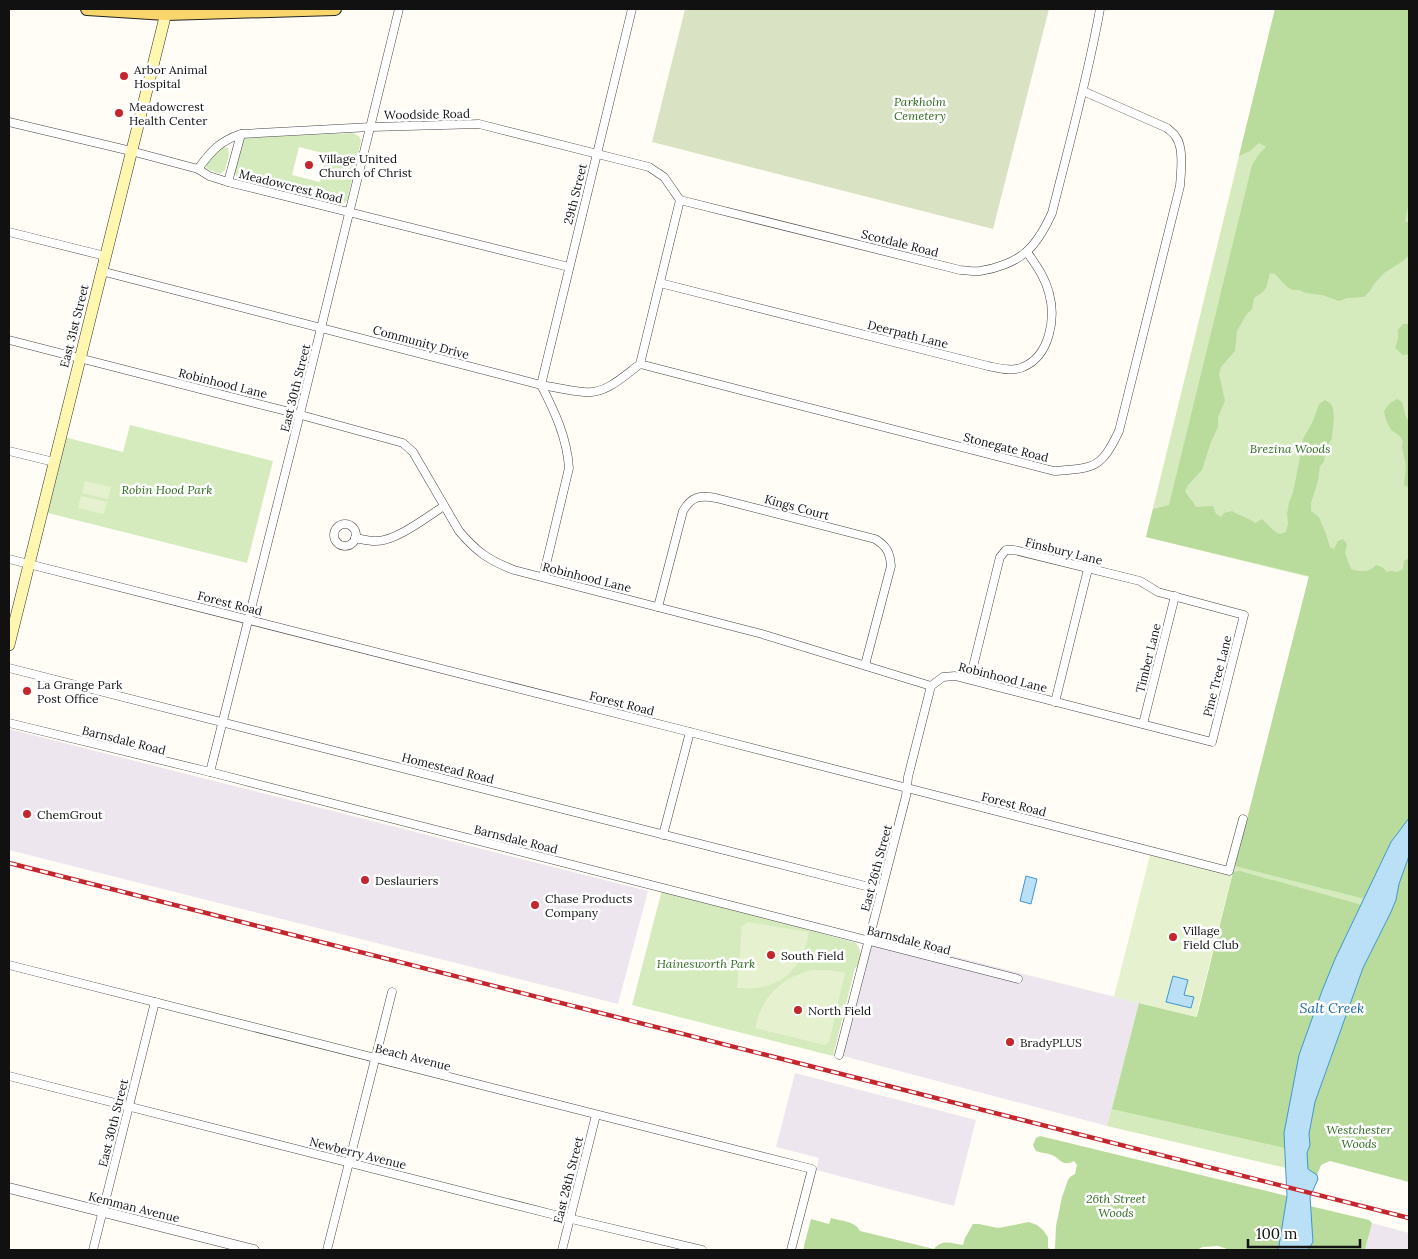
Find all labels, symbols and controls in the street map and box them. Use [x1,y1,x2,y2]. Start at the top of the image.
place label: Arbor Animal Hospital [133,62,207,91]
marker: Arbor Animal Hospital [118,70,130,82]
park label: Parkholm Cemetery [894,94,947,123]
place label: Meadowcrest Health Center [129,99,208,128]
street label: Woodside Road [384,106,470,122]
marker: Meadowcrest Health Center [113,107,125,119]
place label: Village United Church of Christ [318,151,412,180]
marker: Village United Church of Christ [303,159,315,171]
street label: 29th Street [560,162,590,226]
street label: Meadowcrest Road [238,166,344,206]
street label: Scotdale Road [860,226,940,260]
street label: East 31st Street [56,282,92,369]
street label: Deerpath Lane [866,317,950,351]
street label: Community Drive [371,322,471,362]
street label: East 30th Street [277,342,313,434]
street label: Robinhood Lane [177,365,269,401]
street label: Stonegate Road [962,429,1050,465]
park label: Brezina Woods [1250,441,1330,456]
park label: Robin Hood Park [122,482,212,497]
street label: Kings Court [763,491,831,523]
street label: Finsbury Lane [1024,534,1105,568]
street label: Robinhood Lane [541,559,633,595]
street label: Forest Road [196,588,264,618]
street label: Timber Lane [1132,621,1164,694]
street label: Pine Tree Lane [1200,633,1234,718]
street label: Robinhood Lane [957,659,1049,695]
place label: La Grange Park Post Office [37,677,123,706]
marker: La Grange Park Post Office [21,685,33,697]
street label: Forest Road [588,688,656,718]
street label: Barnsdale Road [81,722,167,758]
street label: Homestead Road [400,749,496,787]
street label: Forest Road [980,789,1048,819]
place label: ChemGrout [37,807,103,822]
marker: ChemGrout [21,808,33,820]
street label: Barnsdale Road [473,821,559,857]
street label: East 26th Street [857,823,895,913]
place label: Deslauriers [375,873,439,888]
marker: Deslauriers [359,874,371,886]
place label: Chase Products Company [545,891,633,920]
marker: Chase Products Company [529,899,541,911]
street label: Barnsdale Road [866,922,952,958]
place label: Village Field Club [1182,923,1239,952]
marker: Village Field Club [1167,931,1179,943]
place label: South Field [781,948,844,963]
marker: South Field [765,949,777,961]
park label: Hainesworth Park [657,956,755,971]
water label: Salt Creek [1300,999,1364,1017]
place label: North Field [808,1003,871,1018]
marker: North Field [792,1004,804,1016]
place label: BradyPLUS [1020,1035,1082,1050]
marker: BradyPLUS [1004,1036,1016,1048]
street label: Beach Avenue [374,1040,453,1074]
street label: East 30th Street [95,1077,131,1169]
park label: Westchester Woods [1326,1122,1392,1151]
street label: Newberry Avenue [308,1134,409,1172]
street label: East 28th Street [550,1135,586,1225]
street label: Kemman Avenue [87,1188,182,1226]
park label: 26th Street Woods [1086,1191,1146,1220]
scale bar [1248,1216,1360,1248]
text: 100 m [1256,1224,1297,1243]

